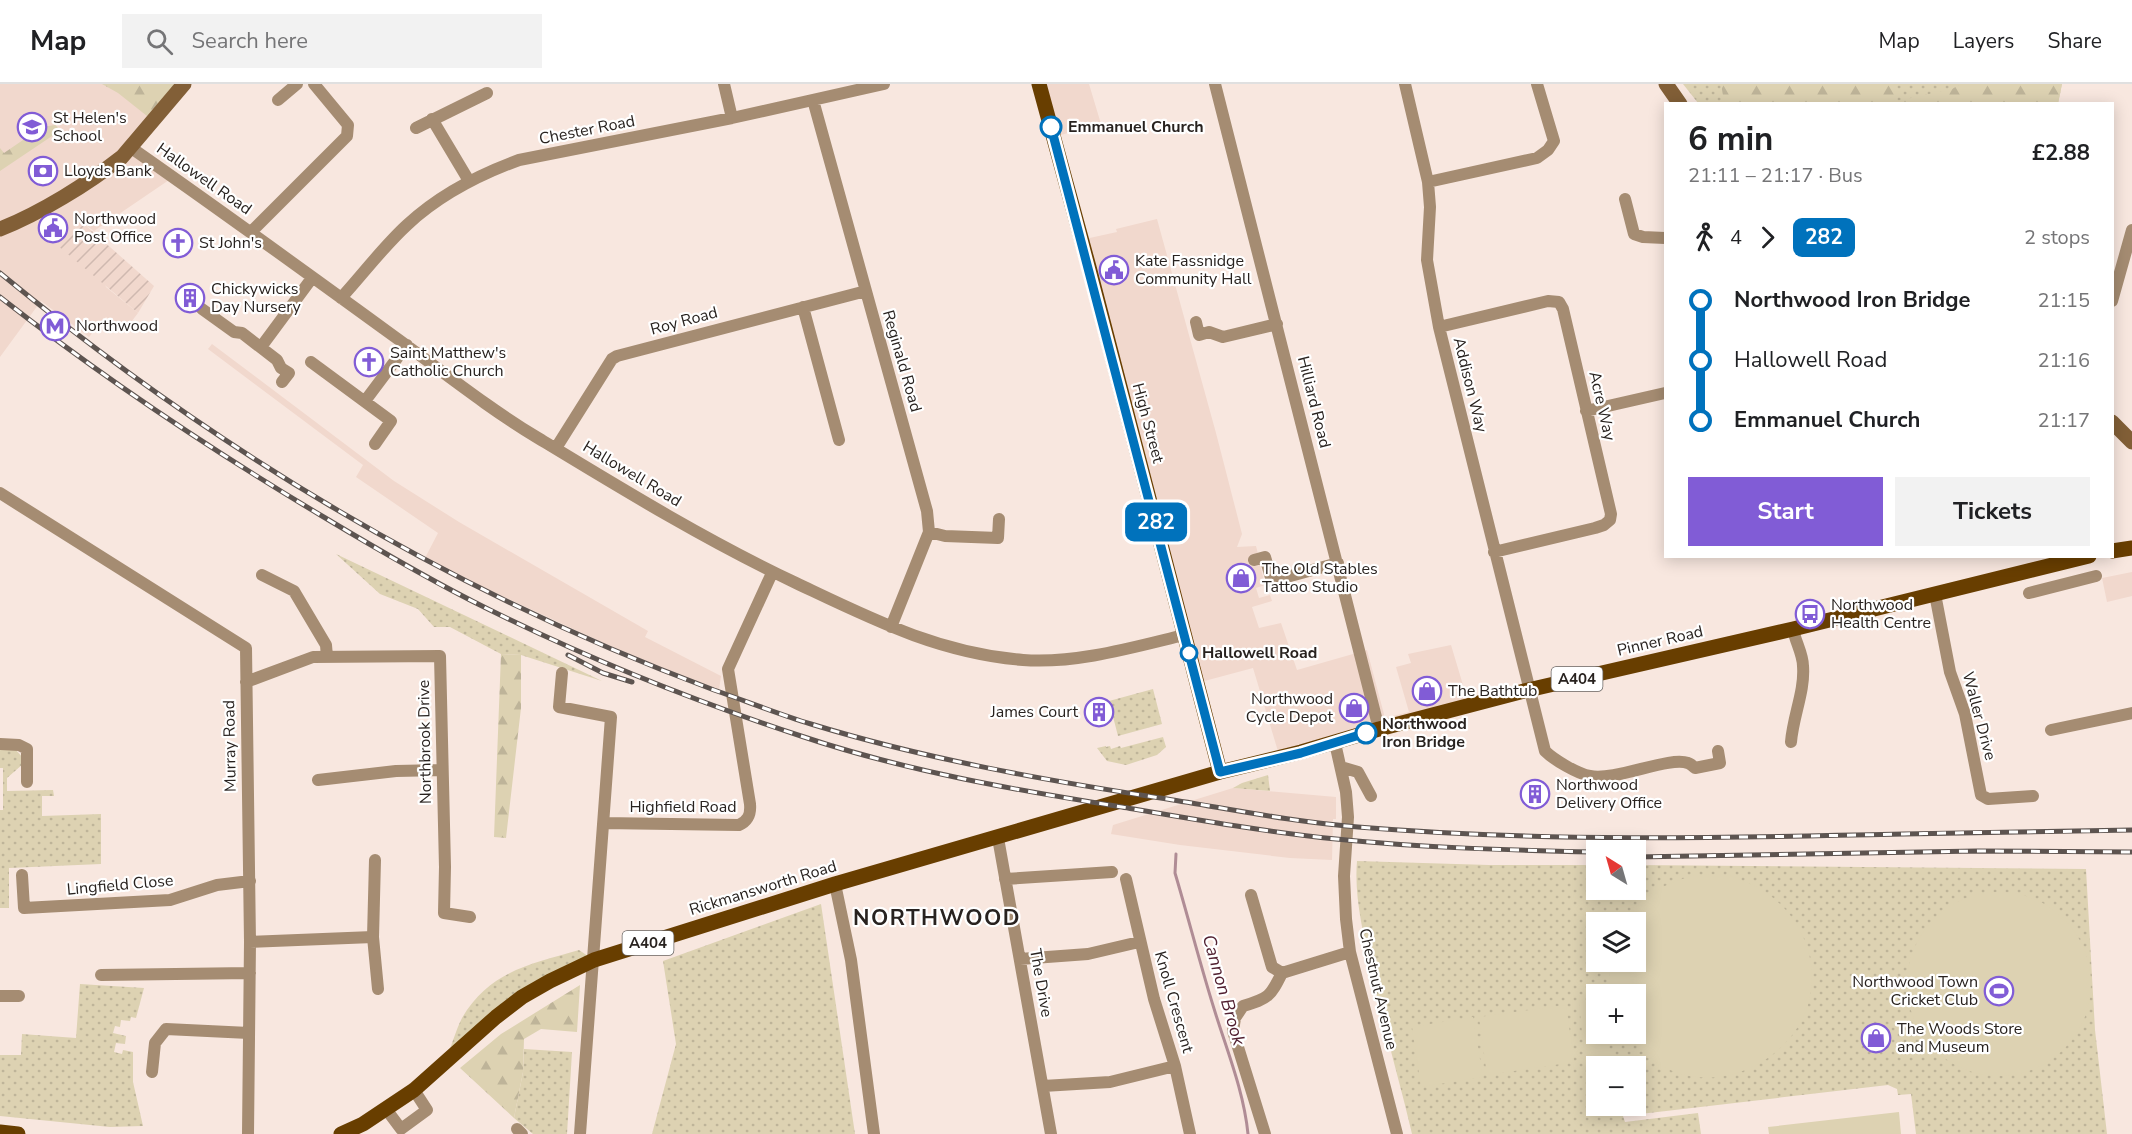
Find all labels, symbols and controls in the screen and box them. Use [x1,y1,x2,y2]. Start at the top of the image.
search box [122,14,542,68]
text: Map [30,22,86,60]
icon: search [143,25,176,58]
text: Search here [191,26,308,56]
text: Map [1878,27,1920,55]
text: Layers [1953,27,2014,55]
text: Share [2047,27,2102,55]
place label: St Helen's School [53,107,127,147]
street label: Chester Road [537,110,637,150]
school or university icon: St Helen's School [16,111,48,143]
marker: Emmanuel Church [1040,116,1062,138]
place label: Emmanuel Church [1068,116,1204,138]
text: 6 min [1688,117,1773,162]
street label: Hallowell Road [152,138,256,220]
text: £2.88 [2032,138,2090,168]
bank icon: Lloyds Bank [27,155,59,187]
place label: Lloyds Bank [64,160,153,182]
text: 21:11 – 21:17 · Bus [1688,162,1863,189]
place label: Northwood Post Office [74,208,156,248]
public building icon: Northwood Post Office [37,212,69,244]
icon: walk [1688,221,1721,254]
icon: forward [1751,221,1784,254]
text: 282 [1805,223,1843,251]
text: 4 [1730,224,1742,251]
text: 2 stops [2024,224,2090,251]
church icon: St John's [162,227,194,259]
place label: St John's [199,232,262,254]
place label: Kate Fassnidge Community Hall [1135,250,1252,290]
public building icon: Kate Fassnidge Community Hall [1098,254,1130,286]
place label: Chickywicks Day Nursery [211,278,301,318]
building icon: Chickywicks Day Nursery [174,282,206,314]
text: Northwood Iron Bridge [1734,285,1971,315]
text: 21:15 [2037,287,2090,314]
street label: Roy Road [648,301,720,341]
street label: Reginald Road [877,307,927,415]
metro station icon: Northwood [39,310,71,342]
place label: Northwood [76,315,158,337]
street label: Addison Way [1448,335,1493,436]
place label: Saint Matthew's Catholic Church [390,342,506,382]
text: Hallowell Road [1734,345,1887,375]
church icon: Saint Matthew's Catholic Church [353,346,385,378]
text: 21:16 [2037,347,2090,374]
street label: Hilliard Road [1292,354,1336,450]
street label: Acre Way [1583,369,1621,444]
street label: High Street [1127,380,1169,466]
text: Emmanuel Church [1734,405,1921,435]
text: 21:17 [2037,407,2090,434]
street label: Hallowell Road [579,436,685,512]
button: Start [1688,477,1883,546]
button: Tickets [1895,477,2090,546]
line badge: 282 [1122,502,1190,542]
text: 282 [1137,508,1175,536]
place label: The Old Stables Tattoo Studio [1262,558,1378,598]
shop icon: The Old Stables Tattoo Studio [1225,562,1257,594]
place label: Northwood Health Centre [1831,594,1931,634]
bus stop icon: Northwood Health Centre [1794,598,1826,630]
street label: Pinner Road [1615,620,1705,662]
place label: Hallowell Road [1202,642,1317,664]
marker: Hallowell Road [1180,644,1198,662]
road number: A404 [1552,667,1602,691]
street label: Waller Drive [1957,669,2001,763]
shop icon: The Bathtub [1411,675,1443,707]
street label: Northbrook Drive [413,680,437,804]
place label: The Bathtub [1448,680,1537,702]
place label: Northwood Cycle Depot [1246,688,1333,728]
shop icon: Northwood Cycle Depot [1338,692,1370,724]
building icon: James Court [1083,696,1115,728]
street label: Murray Road [218,700,242,792]
place label: James Court [989,701,1078,723]
place label: Northwood Iron Bridge [1382,713,1467,753]
marker: Northwood Iron Bridge [1355,722,1377,744]
place label: Northwood Delivery Office [1556,774,1662,814]
building icon: Northwood Delivery Office [1519,778,1551,810]
street label: Highfield Road [629,796,737,818]
north arrow [1586,840,1646,900]
map controls [1586,840,1646,1116]
street label: Rickmansworth Road [687,855,839,921]
street label: Lingfield Close [66,869,174,901]
district label: NORTHWOOD [853,903,1021,933]
button: layers [1586,912,1646,972]
street label: Chestnut Avenue [1353,926,1403,1052]
road number: A404 [622,931,674,955]
water label: Cannon Brook [1197,932,1252,1049]
street label: The Drive [1024,947,1058,1019]
street label: Knoll Crescent [1149,949,1199,1056]
place label: Northwood Town Cricket Club [1852,971,1978,1011]
sports icon: Northwood Town Cricket Club [1983,975,2015,1007]
button: + [1586,984,1646,1044]
place label: The Woods Store and Museum [1897,1018,2022,1058]
shop icon: The Woods Store and Museum [1860,1022,1892,1054]
button: − [1586,1056,1646,1116]

